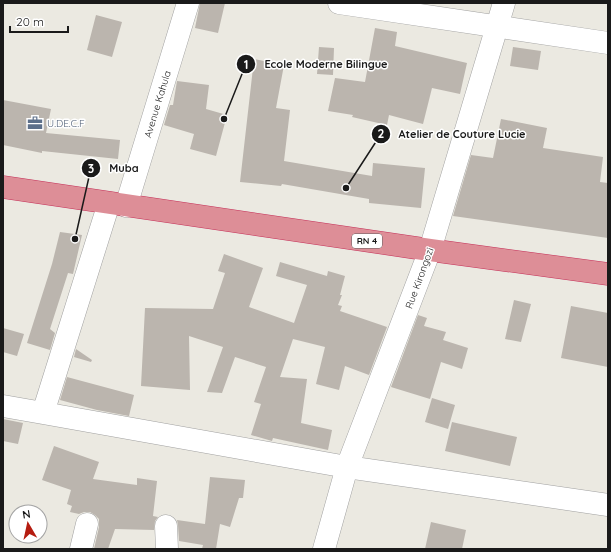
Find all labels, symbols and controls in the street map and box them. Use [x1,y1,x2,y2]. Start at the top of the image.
scale bar [10,8,68,34]
text: 20 m [16,14,44,29]
callout: Ecole Moderne Bilingue [236,53,395,76]
text: 1 [244,57,248,72]
text: Ecole Moderne Bilingue [264,57,388,71]
street label: Avenue Kahula [141,69,174,139]
office icon: U.DE.C.F [26,114,44,132]
place label: U.DE.C.F [47,117,85,130]
callout: Atelier de Couture Lucie [371,123,534,146]
text: 2 [378,126,385,141]
text: Atelier de Couture Lucie [398,127,526,141]
callout: Muba [81,157,146,180]
text: 3 [88,161,94,176]
text: Muba [109,161,139,175]
road number: RN 4 [352,234,382,248]
street label: Rue Kirongozi [402,246,437,310]
north arrow [8,504,48,544]
text: N [21,507,32,522]

